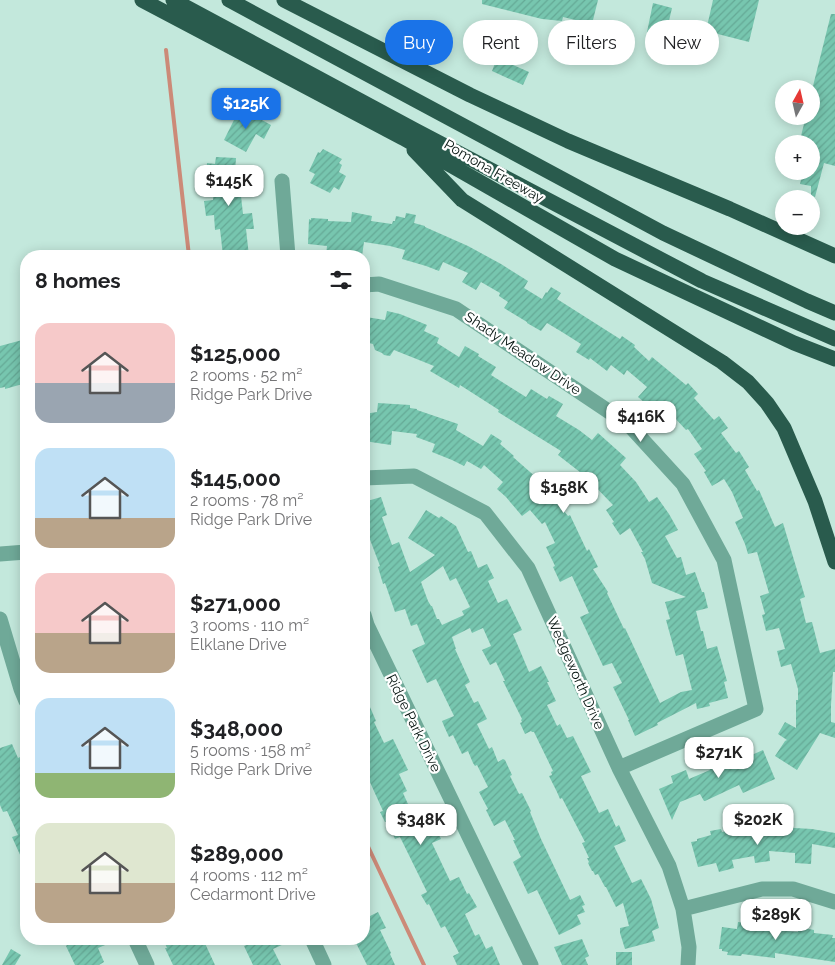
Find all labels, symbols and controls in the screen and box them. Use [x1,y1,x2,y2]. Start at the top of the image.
chip: Buy [385,20,453,65]
chip: Rent [463,20,538,65]
chip: Filters [548,20,635,65]
chip: New [645,20,719,65]
north arrow [775,80,820,125]
map controls [775,80,820,235]
pin: $125K [211,88,281,130]
text: $125K [223,94,269,113]
button: + [775,135,820,180]
street label: Pomona Freeway [441,136,547,206]
pin: $145K [194,164,264,207]
text: $145K [206,171,252,190]
button: − [775,190,820,235]
icon: filters [327,266,355,294]
text: 8 homes [35,268,121,293]
street label: Shady Meadow Drive [462,308,584,398]
text: $125,000 [190,341,281,366]
icon: home [75,343,135,403]
text: 2 rooms · 52 m² [190,366,302,385]
text: Ridge Park Drive [190,385,312,404]
pin: $416K [606,400,676,443]
text: $416K [617,407,665,426]
text: $145,000 [190,466,281,491]
icon: home [75,468,135,528]
pin: $158K [529,472,599,514]
text: $158K [540,478,588,497]
text: 2 rooms · 78 m² [190,491,303,510]
text: Ridge Park Drive [190,510,312,529]
text: $271,000 [190,591,281,616]
icon: home [75,593,135,653]
street label: Wedgeworth Drive [544,614,608,732]
text: 3 rooms · 110 m² [190,616,309,635]
text: Elklane Drive [190,635,287,654]
street label: Ridge Park Drive [383,671,445,775]
text: $348,000 [190,716,283,741]
icon: home [75,718,135,778]
pin: $271K [684,736,754,779]
text: 5 rooms · 158 m² [190,741,311,760]
text: $271K [696,743,742,762]
text: Ridge Park Drive [190,760,312,779]
pin: $348K [386,804,456,846]
pin: $202K [723,804,793,846]
text: $348K [397,810,445,829]
text: $202K [734,810,782,829]
text: $289,000 [190,841,284,866]
icon: home [75,843,135,903]
text: 4 rooms · 112 m² [190,866,308,885]
text: Cedarmont Drive [190,885,316,904]
pin: $289K [741,898,811,941]
text: $289K [752,905,800,924]

